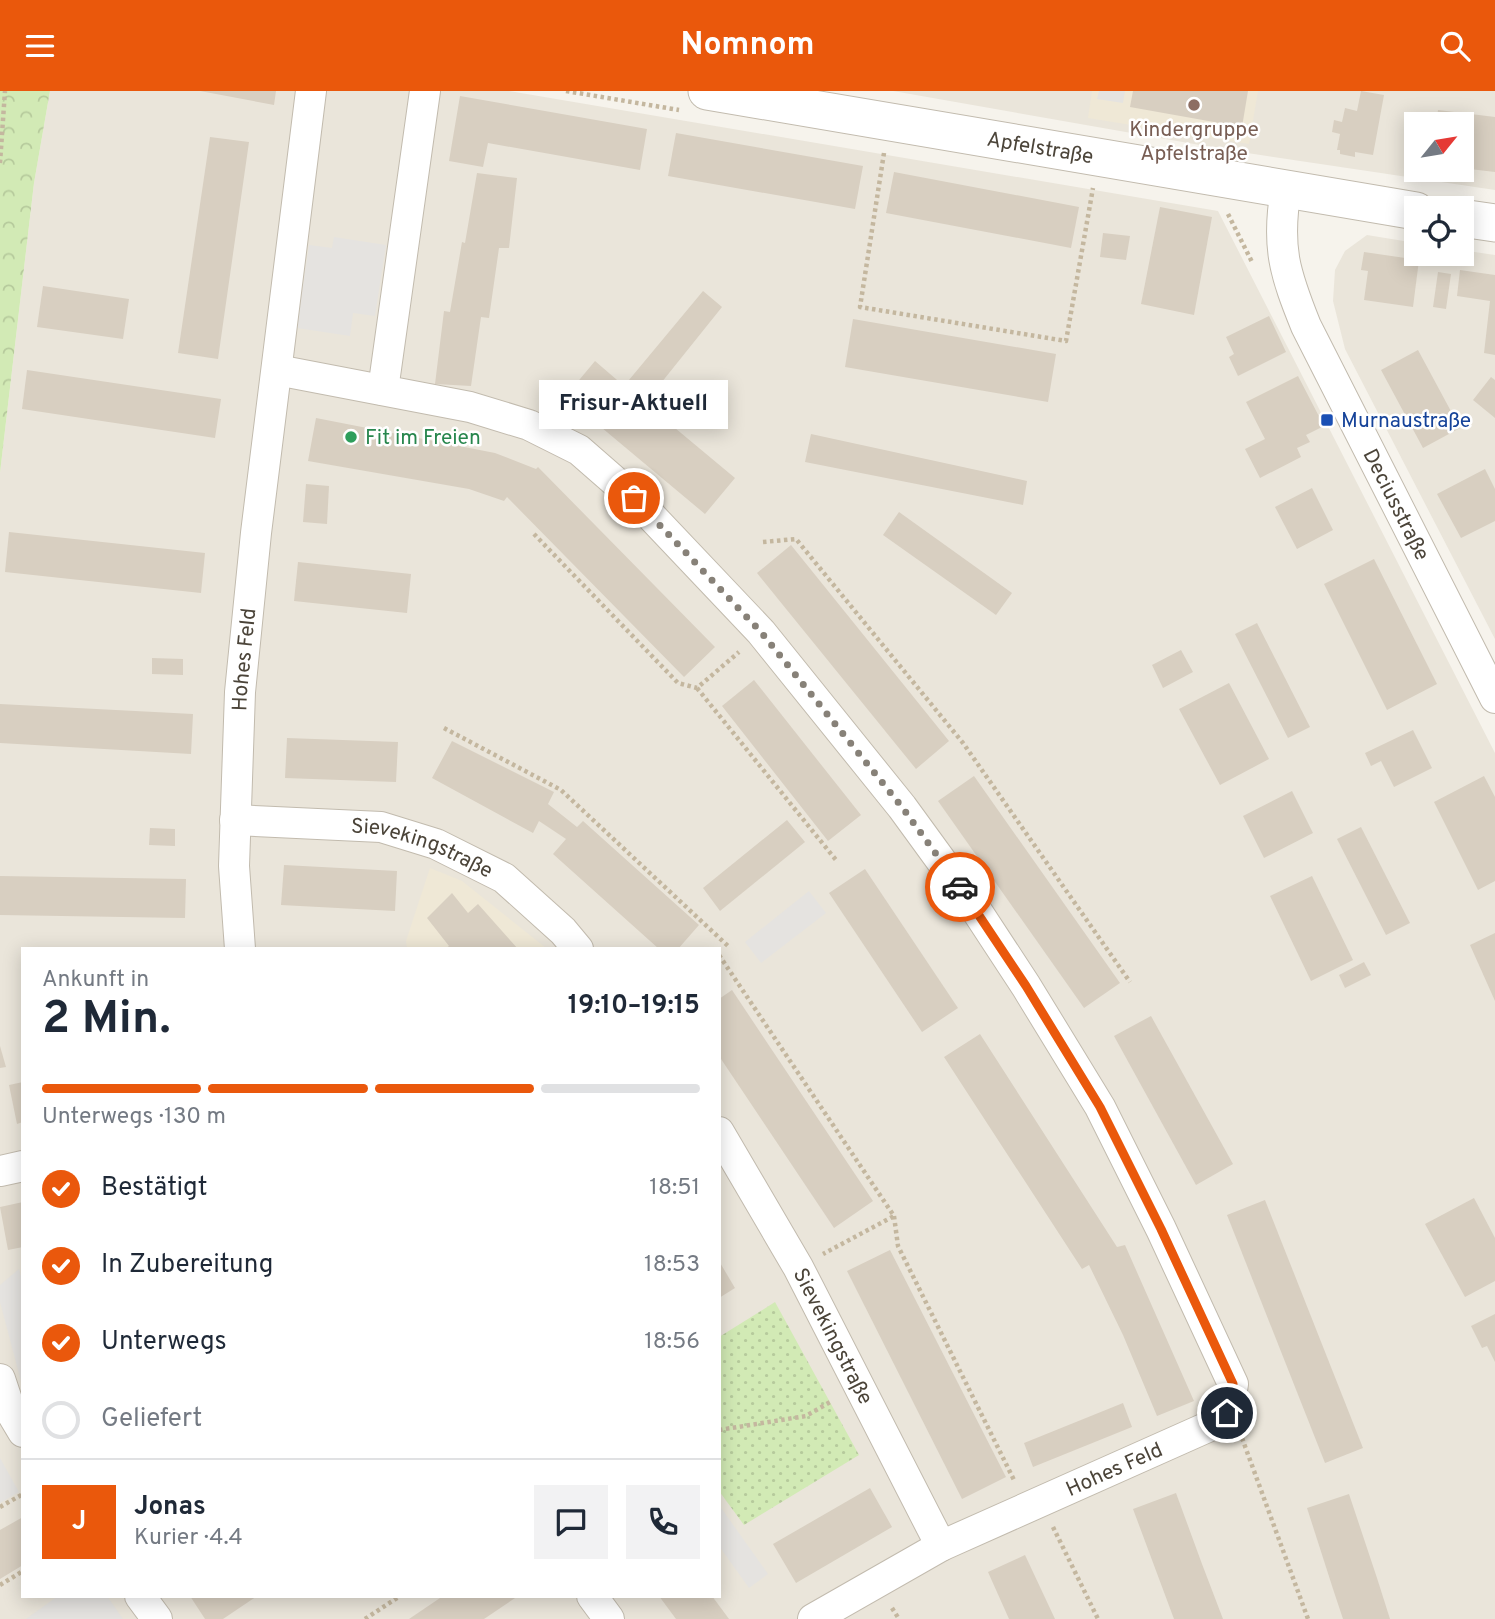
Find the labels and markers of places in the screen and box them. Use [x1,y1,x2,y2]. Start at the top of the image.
marker: Kindergruppe Apfelstraße [1186,97,1202,113]
place label: Kindergruppe Apfelstraße [1129,117,1259,168]
callout: Frisur-Aktuell [540,379,728,428]
place label: Murnaustraße [1341,408,1471,435]
marker: Murnaustraße [1319,412,1335,428]
place label: Fit im Freien [365,425,481,452]
marker: Fit im Freien [343,429,359,445]
pin [604,468,664,528]
pin [1197,1383,1257,1443]

